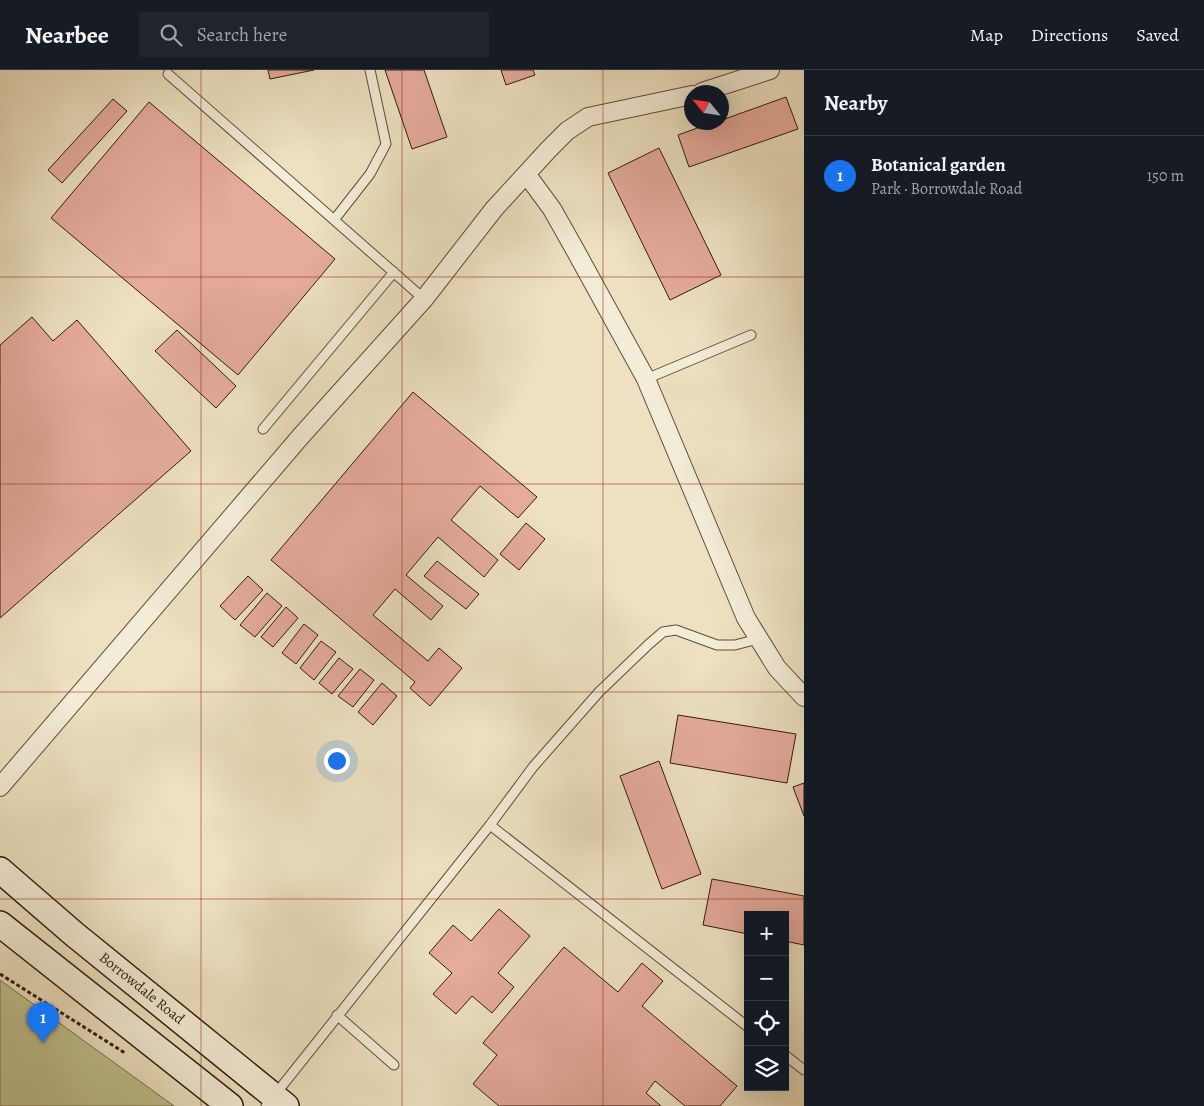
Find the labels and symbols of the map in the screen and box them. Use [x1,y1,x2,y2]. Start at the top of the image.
north arrow [684,85,729,130]
your location [324,748,350,774]
street label: Borrowdale Road [95,947,190,1029]
pin: 1 [27,1002,59,1043]

